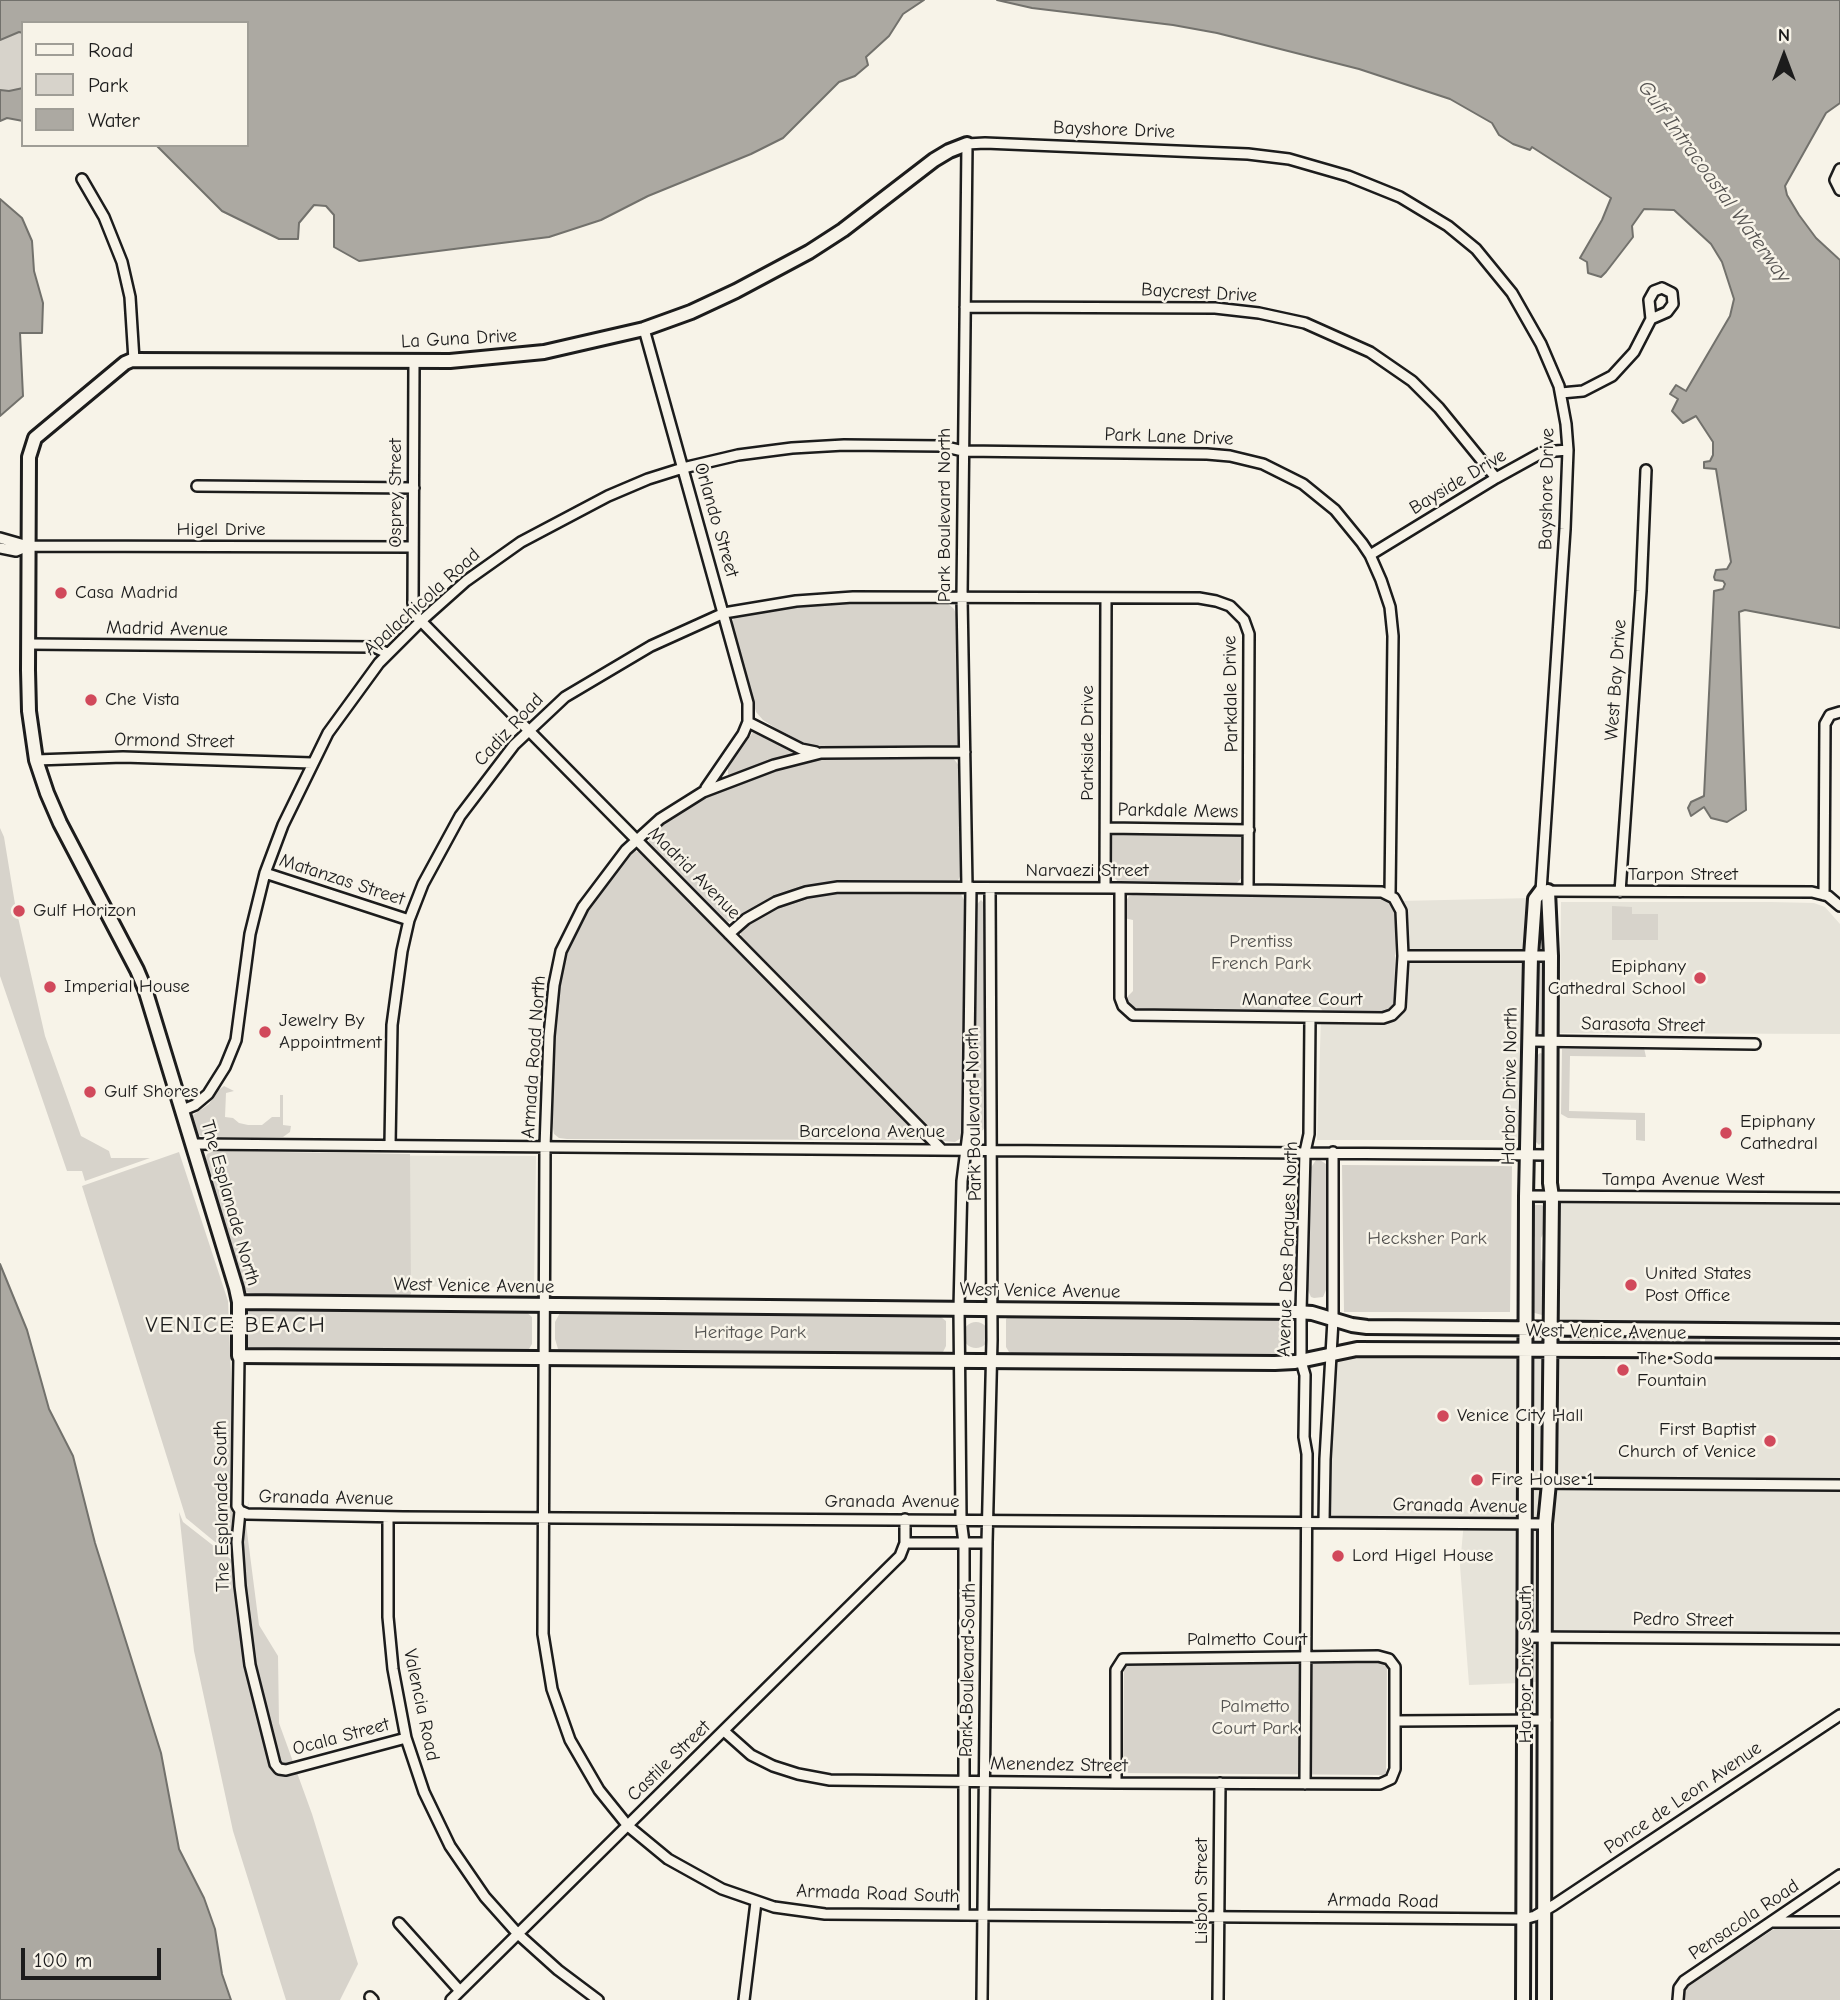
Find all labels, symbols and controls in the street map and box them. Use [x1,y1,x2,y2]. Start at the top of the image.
legend [21,21,248,147]
north arrow [1749,21,1819,91]
text: N [1778,24,1790,46]
text: Road [88,38,133,62]
text: Park [88,73,128,97]
water label: Gulf Intracoastal Waterway [1632,76,1796,288]
text: Water [88,108,140,132]
street label: Bayshore Drive [1053,116,1175,144]
street label: Baycrest Drive [1140,279,1258,307]
street label: La Guna Drive [400,325,518,353]
street label: Park Lane Drive [1104,423,1234,451]
street label: Park Boulevard North [934,428,956,602]
street label: Bayshore Drive [1535,428,1559,550]
street label: Osprey Street [385,438,407,548]
street label: Bayside Drive [1405,444,1511,520]
street label: Orlando Street [689,460,743,580]
street label: Higel Drive [176,519,266,541]
street label: Apalachicola Road [359,544,485,660]
place label: Casa Madrid [75,582,178,604]
marker: Casa Madrid [53,585,69,601]
street label: Madrid Avenue [106,617,228,641]
street label: West Bay Drive [1600,619,1632,741]
street label: Parkdale Drive [1219,635,1243,753]
street label: Parkside Drive [1077,685,1099,801]
place label: Che Vista [105,689,180,711]
street label: Cadiz Road [469,689,549,771]
marker: Che Vista [83,692,99,708]
street label: Ormond Street [114,729,234,753]
street label: Parkdale Mews [1118,799,1238,823]
street label: Madrid Avenue [643,822,745,924]
street label: Matanzas Street [276,849,408,911]
street label: Narvaezi Street [1025,860,1149,882]
street label: Tarpon Street [1628,864,1738,886]
place label: Gulf Horizon [33,900,136,922]
marker: Gulf Horizon [11,903,27,919]
park label: Prentiss French Park [1211,931,1311,975]
place label: Epiphany Cathedral School [1548,956,1686,1000]
marker: Epiphany Cathedral School [1692,970,1708,986]
street label: Armada Road North [517,975,551,1139]
place label: Imperial House [64,976,190,998]
marker: Imperial House [42,979,58,995]
street label: Manatee Court [1242,989,1362,1011]
street label: Harbor Drive North [1497,1007,1523,1165]
place label: Jewelry By Appointment [279,1010,382,1054]
street label: Sarasota Street [1581,1013,1705,1037]
marker: Jewelry By Appointment [257,1024,273,1040]
street label: Park Boulevard North [961,1027,987,1201]
place label: Gulf Shores [104,1081,198,1103]
marker: Gulf Shores [82,1084,98,1100]
place label: Epiphany Cathedral [1740,1111,1818,1155]
street label: The Esplanade North [195,1118,265,1288]
street label: Barcelona Avenue [799,1121,945,1143]
marker: Epiphany Cathedral [1718,1125,1734,1141]
street label: Avenue Des Parques North [1273,1141,1303,1357]
street label: Tampa Avenue West [1602,1169,1764,1191]
park label: Hecksher Park [1367,1228,1487,1250]
place label: United States Post Office [1645,1263,1751,1307]
street label: West Venice Avenue [393,1273,555,1299]
marker: United States Post Office [1623,1277,1639,1293]
street label: West Venice Avenue [959,1278,1121,1304]
district label: VENICE BEACH [147,1311,325,1339]
street label: West Venice Avenue [1525,1319,1687,1345]
park label: Heritage Park [694,1322,806,1344]
place label: The Soda Fountain [1637,1348,1713,1392]
marker: The Soda Fountain [1615,1362,1631,1378]
place label: Venice City Hall [1457,1405,1584,1427]
marker: Venice City Hall [1435,1408,1451,1424]
place label: First Baptist Church of Venice [1618,1419,1756,1463]
street label: The Esplanade South [209,1420,235,1592]
marker: First Baptist Church of Venice [1762,1433,1778,1449]
place label: Fire House 1 [1491,1469,1594,1491]
marker: Fire House 1 [1469,1472,1485,1488]
street label: Granada Avenue [258,1485,394,1511]
street label: Granada Avenue [825,1491,959,1513]
street label: Granada Avenue [1392,1493,1528,1519]
place label: Lord Higel House [1352,1545,1494,1567]
marker: Lord Higel House [1330,1548,1346,1564]
street label: Park Boulevard South [955,1583,981,1757]
street label: Harbor Drive South [1515,1585,1537,1743]
street label: Pedro Street [1632,1608,1734,1632]
street label: Palmetto Court [1187,1629,1307,1651]
street label: Valencia Road [398,1647,444,1763]
park label: Palmetto Court Park [1211,1696,1299,1740]
street label: Ocala Street [290,1713,392,1761]
street label: Castile Street [623,1716,715,1806]
street label: Ponce de Leon Avenue [1600,1737,1766,1859]
street label: Menendez Street [990,1752,1128,1778]
street label: Lisbon Street [1191,1838,1213,1944]
street label: Pensacola Road [1685,1875,1803,1965]
street label: Armada Road South [796,1880,960,1908]
street label: Armada Road [1327,1889,1439,1913]
scale bar [24,1934,164,1978]
text: 100 m [34,1948,92,1972]

